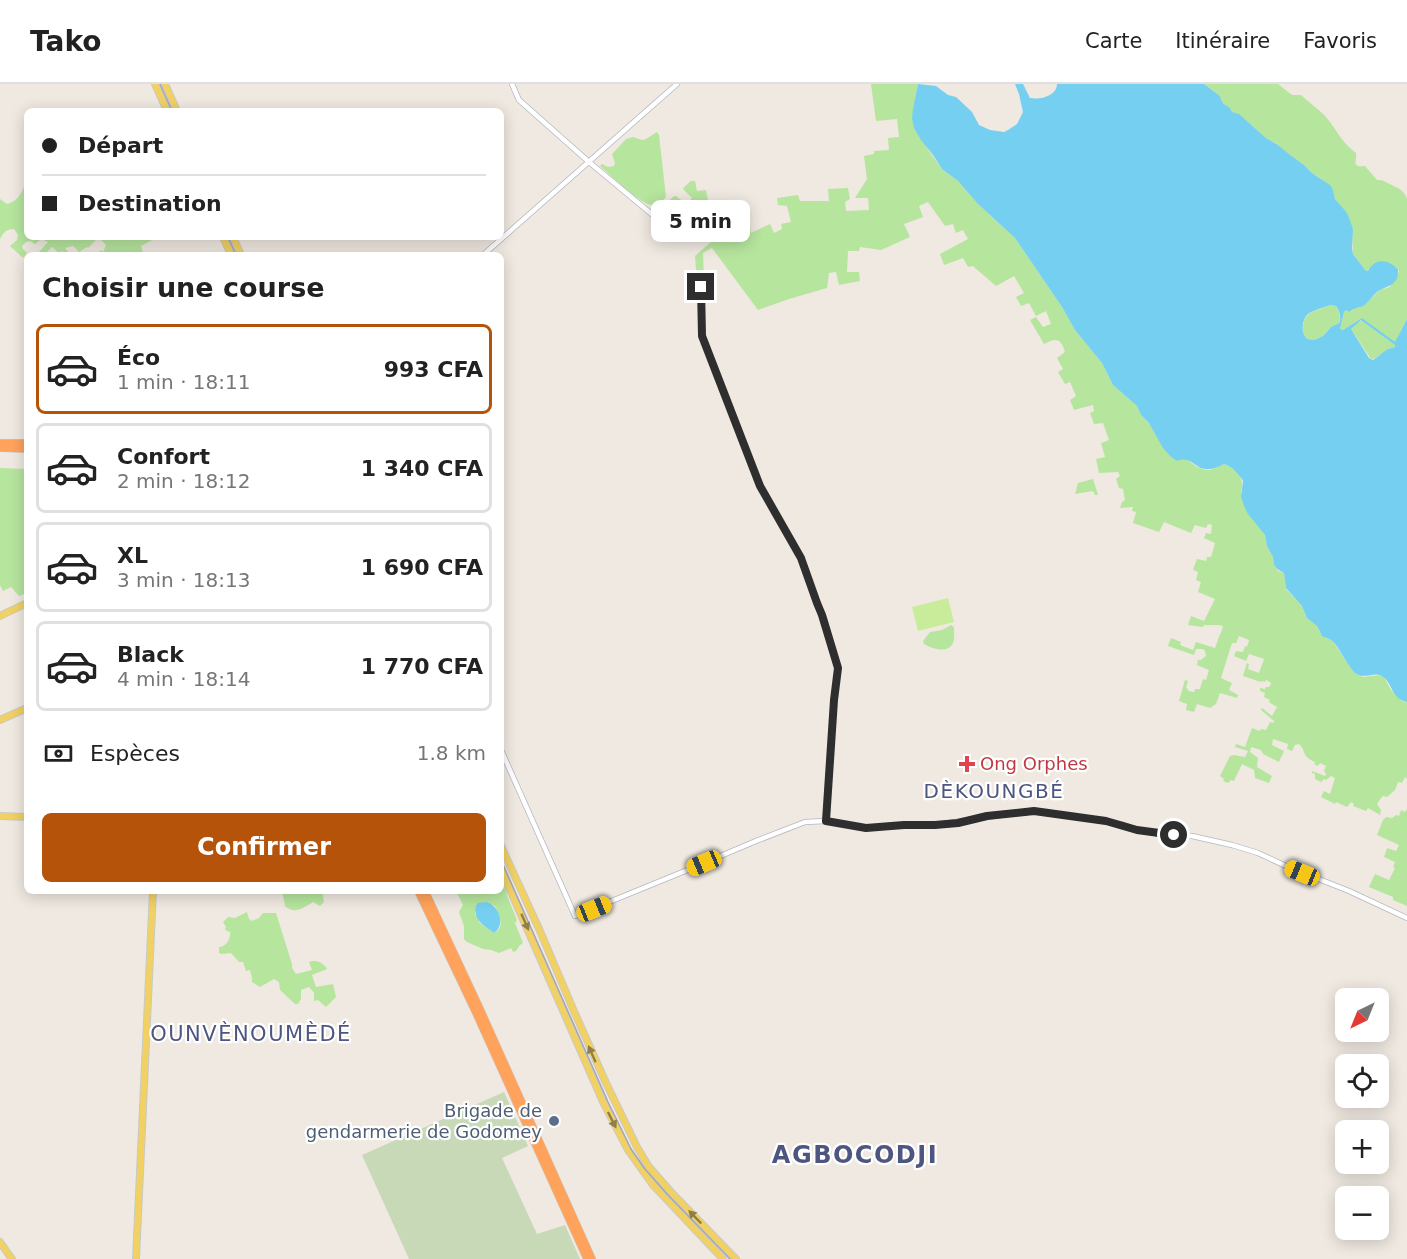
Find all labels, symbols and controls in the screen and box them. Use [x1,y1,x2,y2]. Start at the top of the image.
text: Tako [30,25,102,58]
text: Carte [1085,29,1142,53]
text: Itinéraire [1175,29,1270,53]
text: Favoris [1303,29,1377,53]
text: Départ [78,133,163,158]
text: Destination [78,191,222,216]
callout: 5 min [652,200,750,242]
text: 5 min [669,209,732,233]
text: Choisir une course [42,272,325,303]
route end [687,273,714,300]
icon: car [45,342,99,396]
text: Éco [117,345,160,370]
text: 993 CFA [384,357,483,382]
text: 1 min · 18:11 [117,370,251,394]
icon: car [45,441,99,495]
text: Confort [117,444,210,469]
text: 1 340 CFA [361,456,483,481]
text: 2 min · 18:12 [117,469,251,493]
icon: car [45,540,99,594]
text: XL [117,543,148,568]
text: 1 690 CFA [361,555,483,580]
text: 3 min · 18:13 [117,568,251,592]
icon: car [45,639,99,693]
text: Black [117,642,184,667]
text: 1 770 CFA [361,654,483,679]
text: 4 min · 18:14 [117,667,251,691]
icon: cash [42,737,75,770]
text: Espèces [90,741,180,766]
text: 1.8 km [417,741,486,765]
place label: Ong Orphes [980,753,1088,774]
marker: Ong Orphes [958,755,976,773]
district label: DÈKOUNGBÉ [924,779,1064,803]
button: Confirmer [42,813,486,882]
route start [1160,821,1187,848]
car [684,848,724,878]
car [1282,858,1322,888]
car [574,894,614,924]
one-way arrow [520,914,529,931]
north arrow [1335,988,1389,1042]
map controls [1335,988,1389,1240]
district label: OUNVÈNOUMÈDÉ [150,1021,352,1046]
one-way arrow [588,1045,597,1062]
button: locate [1335,1054,1389,1108]
place label: Brigade de gendarmerie de Godomey [306,1100,542,1142]
one-way arrow [608,1111,617,1128]
marker: Brigade de gendarmerie de Godomey [547,1114,561,1128]
button: + [1335,1120,1389,1174]
district label: AGBOCODJI [772,1141,938,1169]
button: − [1335,1186,1389,1240]
one-way arrow [689,1210,703,1224]

